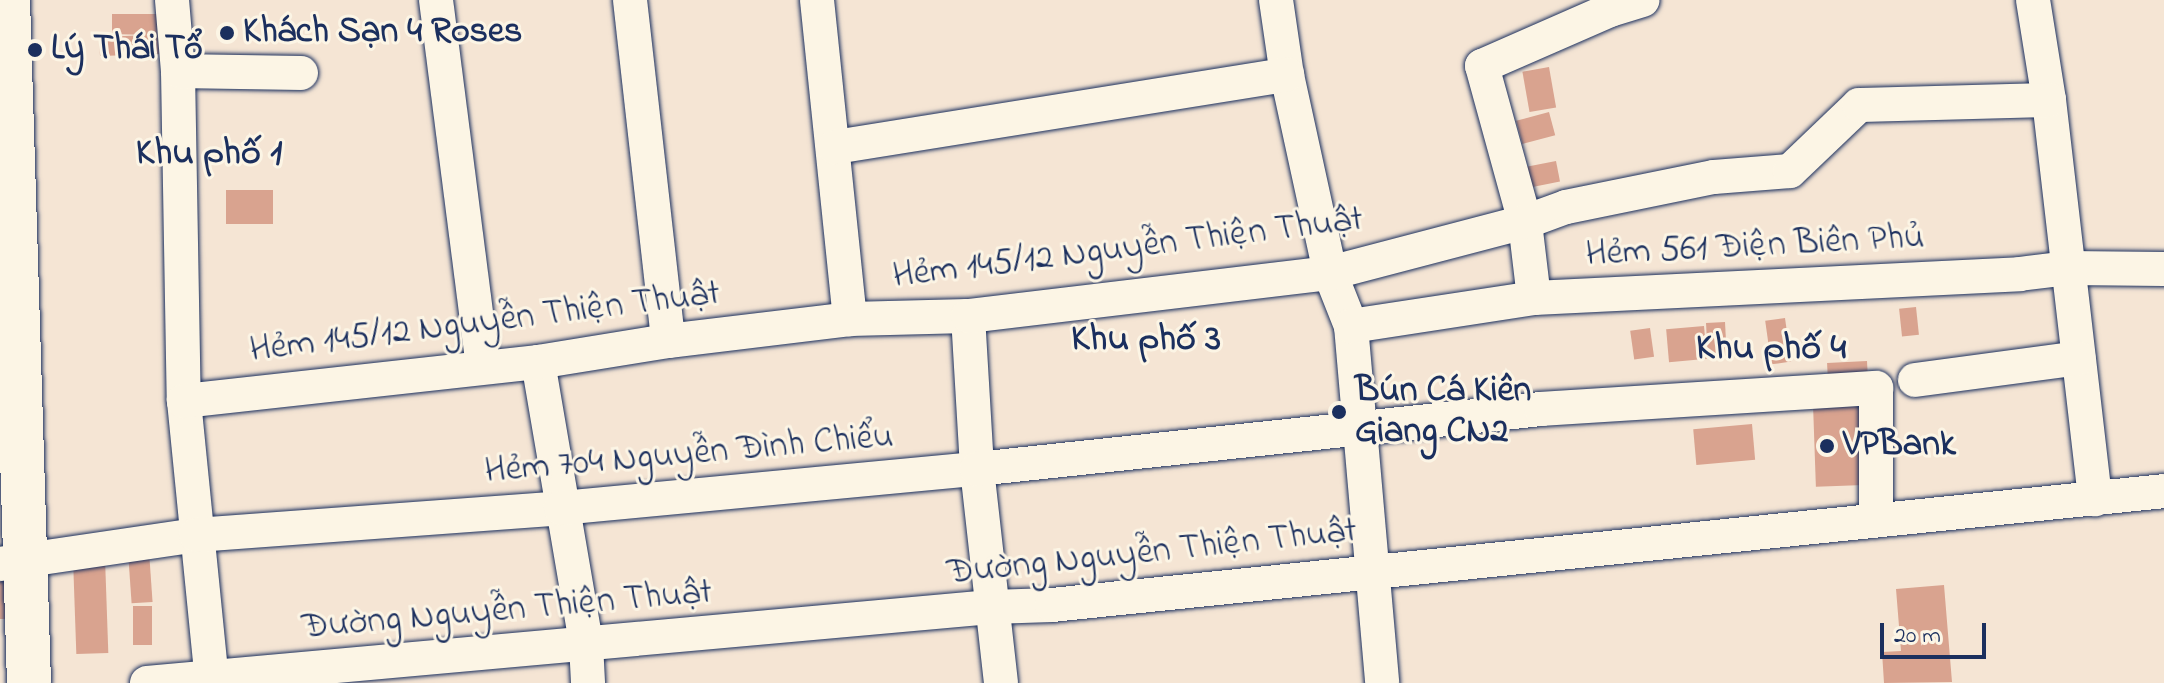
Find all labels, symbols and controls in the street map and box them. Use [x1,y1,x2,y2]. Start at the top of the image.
place label: Khách Sạn 4 Roses [243,11,522,55]
marker: Khách Sạn 4 Roses [218,24,236,42]
place label: Lý Thái Tổ [51,28,203,72]
marker: Lý Thái Tổ [26,41,44,59]
district label: Khu phố 1 [136,132,282,178]
street label: Hẻm 145/12 Nguyễn Thiện Thuật [890,199,1366,299]
street label: Hẻm 561 Ðiện Biên Phủ [1585,217,1925,277]
street label: Hẻm 145/12 Nguyễn Thiện Thuật [247,273,723,373]
district label: Khu phố 3 [1071,318,1221,364]
district label: Khu phố 4 [1696,327,1846,373]
place label: Bún Cá Kiên Giang CN2 [1355,369,1531,454]
marker: Bún Cá Kiên Giang CN2 [1330,403,1348,421]
street label: Hẻm 704 Nguyễn Đình Chiểu [483,416,895,494]
place label: VPBank [1843,424,1956,468]
marker: VPBank [1818,437,1836,455]
street label: Đường Nguyễn Thiện Thuật [945,510,1359,596]
street label: Đường Nguyễn Thiện Thuật [300,572,714,650]
scale bar [1884,607,1990,657]
text: 20 m [1894,619,1941,654]

